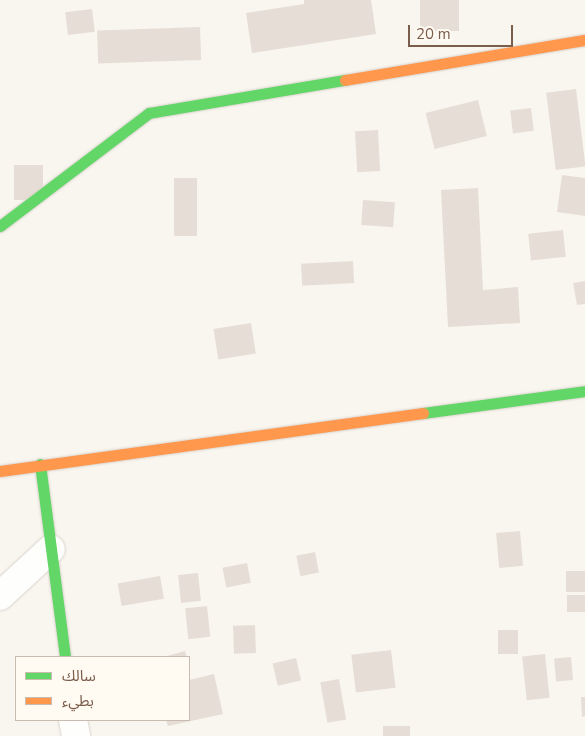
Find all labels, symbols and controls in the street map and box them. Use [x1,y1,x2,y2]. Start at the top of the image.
scale bar [410,15,515,47]
text: 20 m [416,24,451,44]
legend [15,656,190,721]
text: سالك [62,666,96,686]
text: بطيء [62,691,94,711]

